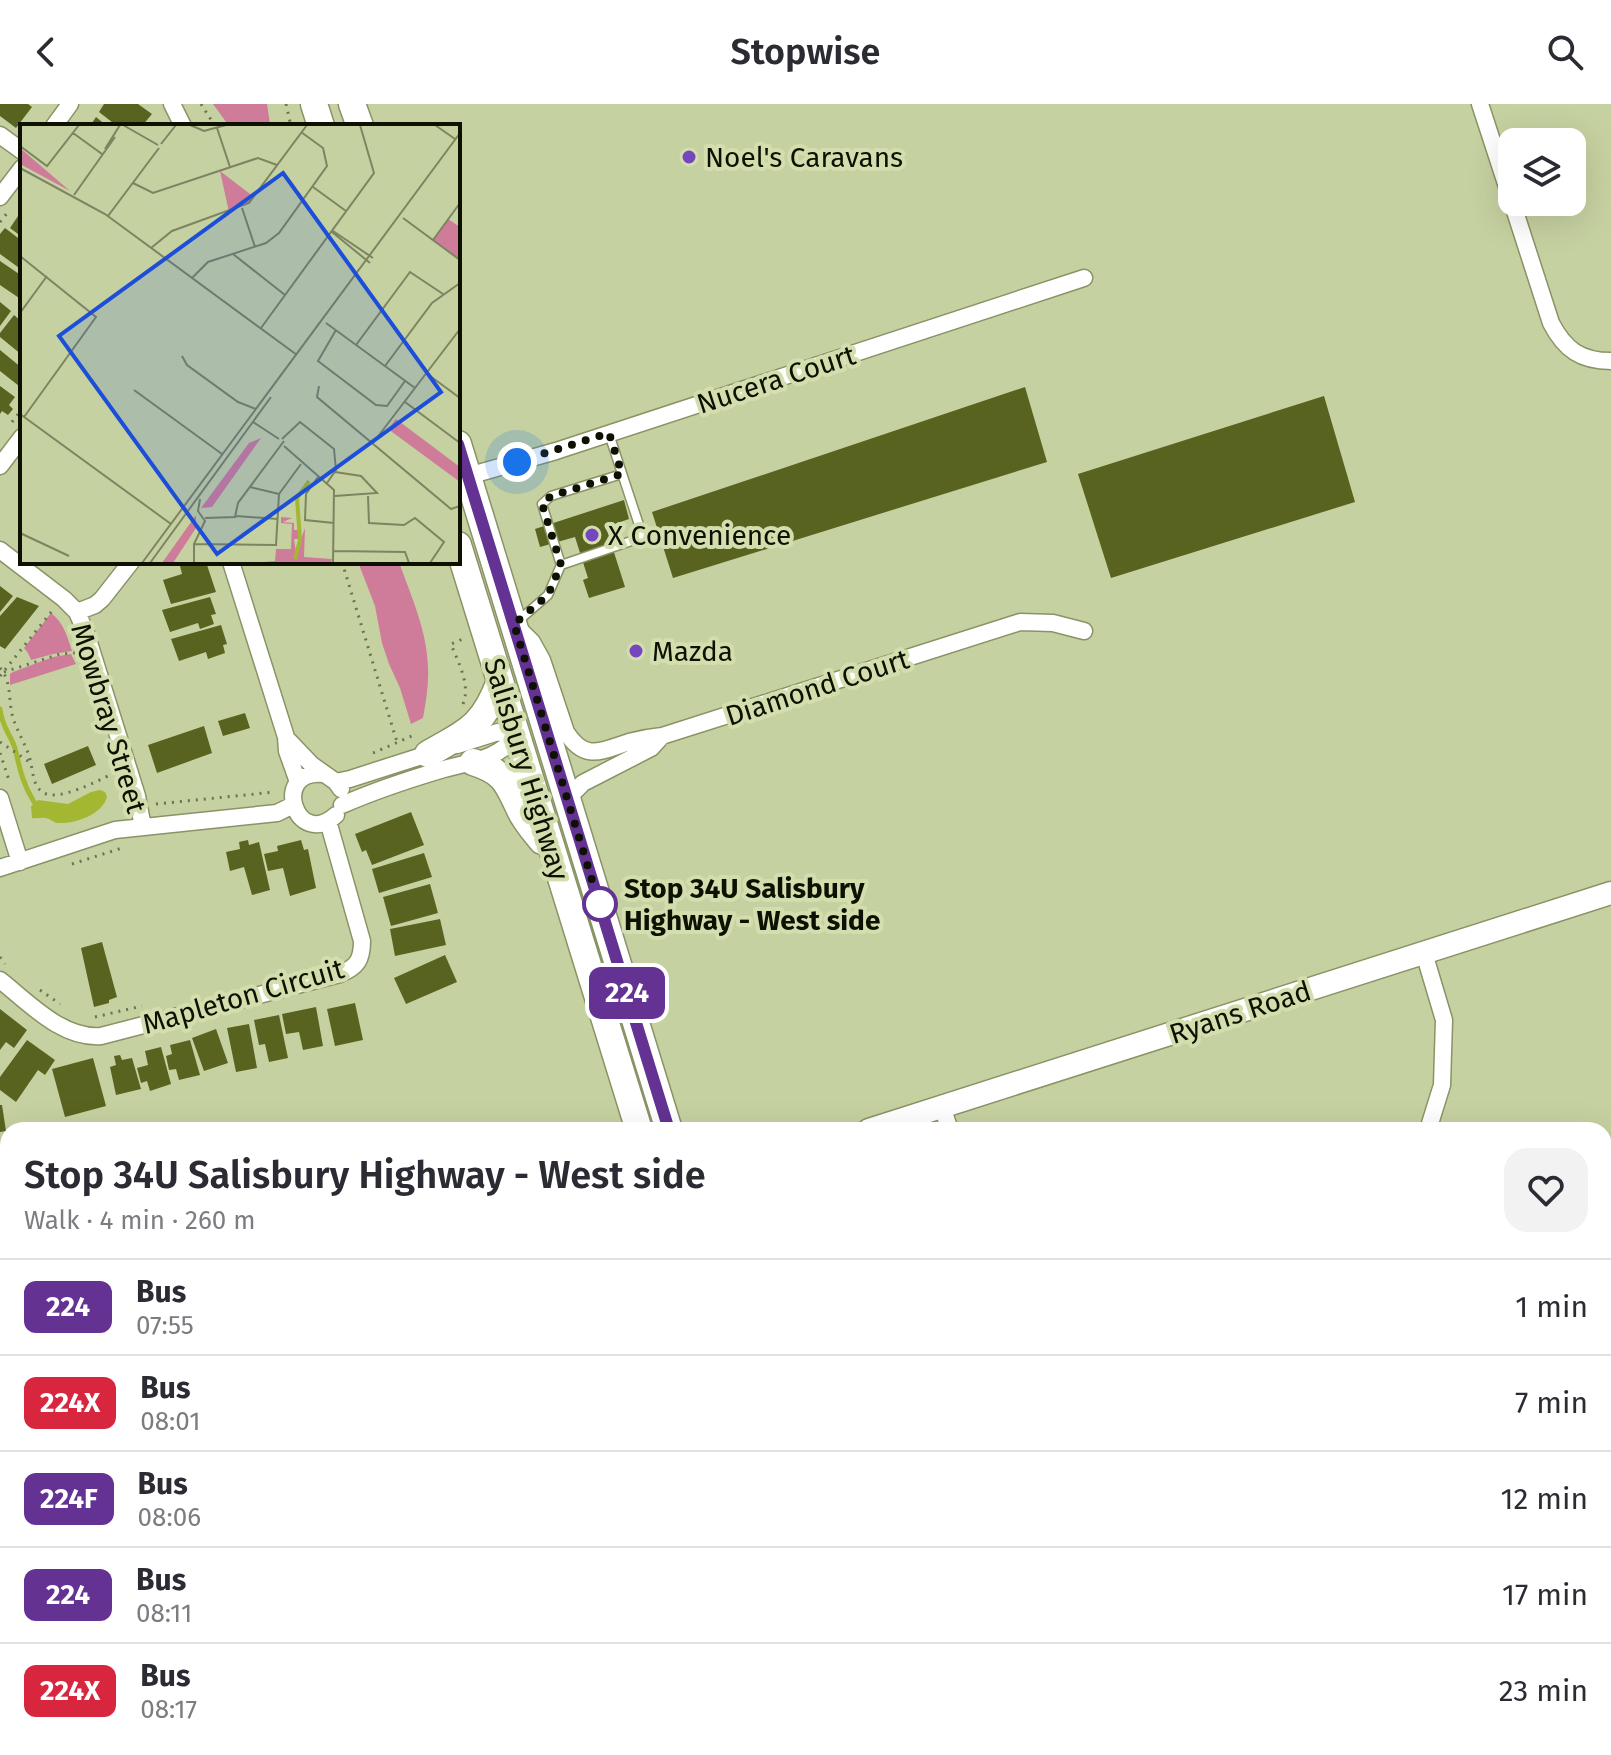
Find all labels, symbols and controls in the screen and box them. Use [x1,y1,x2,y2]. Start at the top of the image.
icon: back [24,30,68,74]
text: Stopwise [731,30,880,74]
icon: search [1543,30,1587,74]
inset map [20,124,460,564]
map controls [1498,128,1586,216]
button: layers [1498,128,1586,216]
place label: Noel's Caravans [705,141,903,174]
marker: Noel's Caravans [680,148,698,166]
street label: Nucera Court [693,338,860,421]
your location [497,442,537,482]
place label: X Convenience [608,519,791,552]
marker: X Convenience [583,526,601,544]
street label: Mowbray Street [64,619,153,818]
place label: Mazda [652,635,733,668]
marker: Mazda [627,642,645,660]
street label: Diamond Court [721,642,914,733]
street label: Salisbury Highway [477,654,576,884]
place label: Stop 34U Salisbury Highway - West side [624,872,880,937]
marker: Stop 34U Salisbury Highway - West side [583,887,617,921]
street label: Mapleton Circuit [139,952,348,1041]
line badge: 224 [581,967,673,1019]
street label: Ryans Road [1165,974,1315,1051]
text: 224 [605,976,649,1009]
button: heart [1504,1148,1588,1232]
text: Stop 34U Salisbury Highway - West side [24,1152,706,1198]
text: Walk · 4 min · 260 m [24,1205,256,1236]
text: Bus [136,1274,186,1310]
text: 1 min [1515,1289,1588,1325]
text: 224 [46,1290,90,1323]
text: 07:55 [136,1310,194,1341]
text: Bus [140,1370,190,1406]
text: 7 min [1515,1385,1588,1421]
text: 224X [40,1386,100,1419]
text: 08:01 [140,1406,200,1437]
text: Bus [138,1466,188,1502]
text: 12 min [1500,1481,1588,1517]
text: 224F [40,1482,98,1515]
text: 08:06 [138,1502,201,1533]
text: Bus [136,1562,186,1598]
text: 17 min [1502,1577,1588,1613]
text: 224 [46,1578,90,1611]
text: 08:11 [136,1598,192,1629]
text: Bus [140,1658,190,1694]
text: 23 min [1499,1673,1588,1709]
text: 224X [40,1674,100,1707]
text: 08:17 [140,1694,197,1725]

